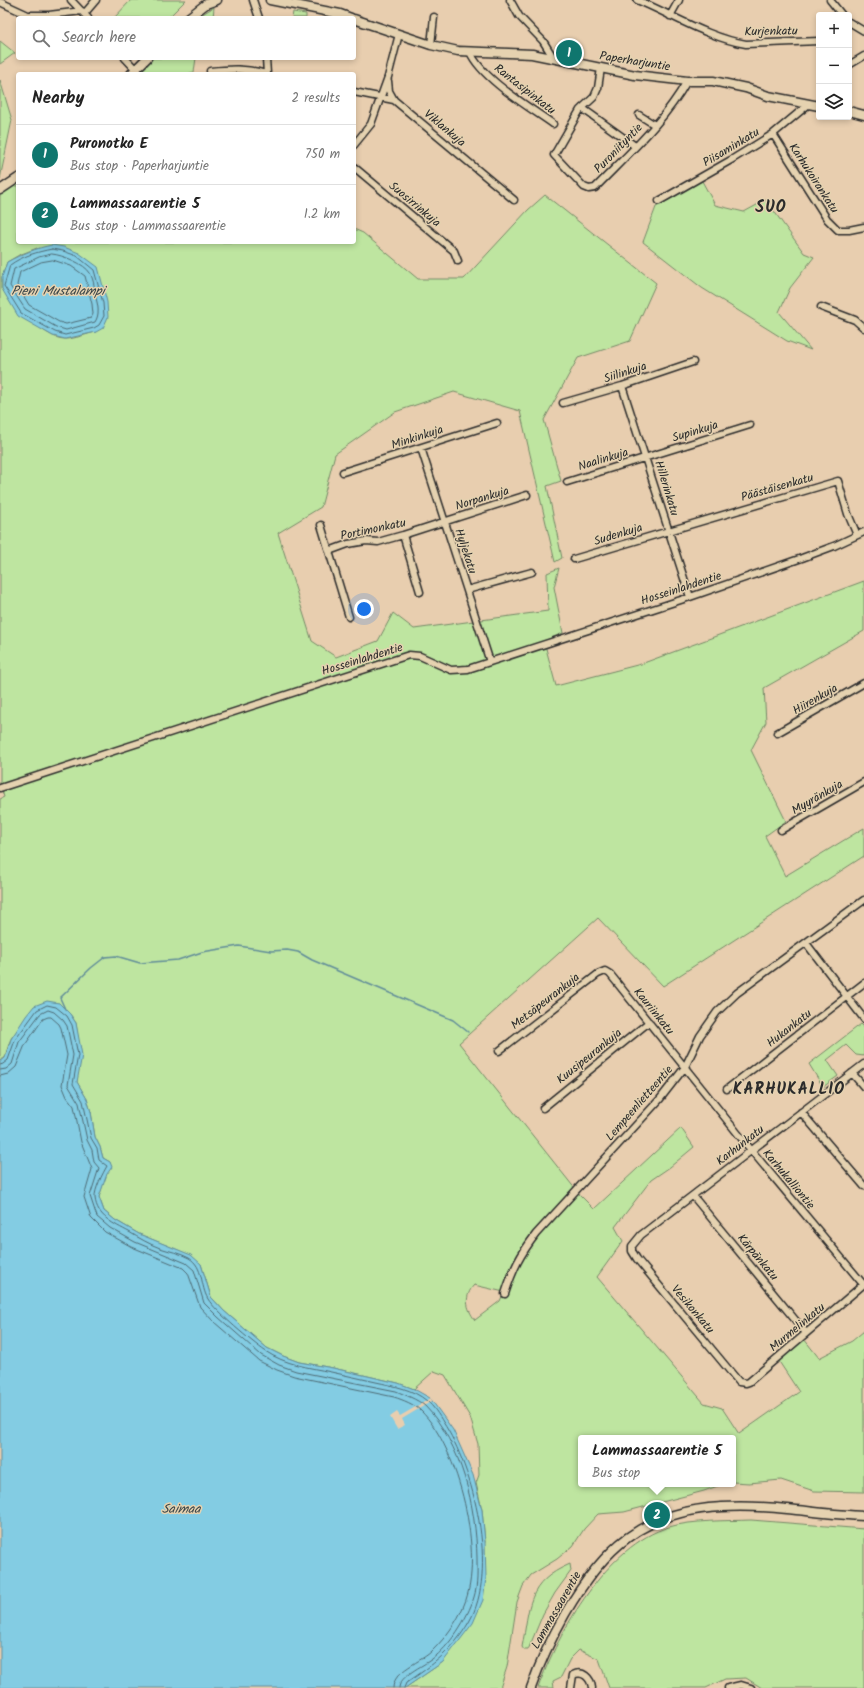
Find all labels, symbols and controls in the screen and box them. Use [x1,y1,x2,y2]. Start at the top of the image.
map controls [816,12,852,120]
button: + [816,12,852,48]
search box [16,16,356,60]
street label: Kurjenkatu [744,22,798,41]
text: Search here [62,26,136,50]
icon: search [30,27,52,49]
pin: 1 [556,38,582,68]
street label: Paperharjuntie [598,47,672,77]
button: − [816,48,852,84]
street label: Rantasipinkatu [490,59,560,120]
button: layers [816,84,852,120]
text: Nearby [32,85,84,112]
text: 2 results [292,88,340,109]
street label: Viklankuja [419,105,470,152]
street label: Puroniityntie [590,119,648,178]
street label: Piisaminkatu [699,123,764,172]
text: Puronotko E [70,132,148,156]
street label: Karhukoirankatu [784,139,844,217]
text: 1 [43,144,47,165]
text: 750 m [305,144,340,165]
text: Bus stop · Paperharjuntie [70,156,209,177]
street label: Suosirrinkuja [385,177,445,232]
text: Lammassaarentie 5 [70,192,200,216]
district label: SUO [755,195,787,220]
text: 2 [41,204,49,225]
text: 1.2 km [304,204,340,225]
text: Bus stop · Lammassaarentie [70,216,226,237]
water label: Pieni Mustalampi [11,281,108,302]
street label: Siilinkuja [601,356,650,388]
street label: Supinkuja [670,415,721,447]
street label: Minkinkuja [389,420,446,455]
street label: Naalinkuja [576,443,631,476]
street label: Hillerinkatu [649,458,684,518]
street label: Päästäisenkatu [739,468,816,507]
street label: Norpankuja [453,481,512,516]
street label: Portimonkatu [339,513,408,546]
street label: Sudenkuja [591,518,645,551]
street label: Hyljekatu [449,526,482,577]
street label: Hosseinlahdentie [638,566,725,610]
your location [354,599,374,619]
street label: Hosseinlahdentie [319,638,406,681]
street label: Hiirenkuja [789,679,842,720]
street label: Myyränkuja [788,775,847,820]
street label: Metsäpeurankuja [507,968,584,1035]
street label: Kauriinkatu [629,983,679,1039]
street label: Hukankatu [763,1004,816,1052]
street label: Kuusipeurankuja [552,1024,627,1089]
street label: Lempeenlietteentie [601,1061,678,1145]
district label: KARHUKALLIO [733,1077,845,1102]
street label: Karhunkatu [712,1120,769,1170]
street label: Karhukalliontie [758,1145,820,1214]
street label: Kärpänkatu [732,1230,783,1285]
street label: Vesikonkatu [666,1281,719,1338]
street label: Murmelinkatu [765,1298,830,1357]
popup [578,1435,736,1487]
text: Lammassaarentie 5 [592,1439,722,1463]
text: Bus stop [592,1463,640,1484]
water label: Saimaa [162,1499,201,1520]
pin: 2 [644,1500,670,1530]
street label: Lammassaarentie [526,1567,587,1653]

